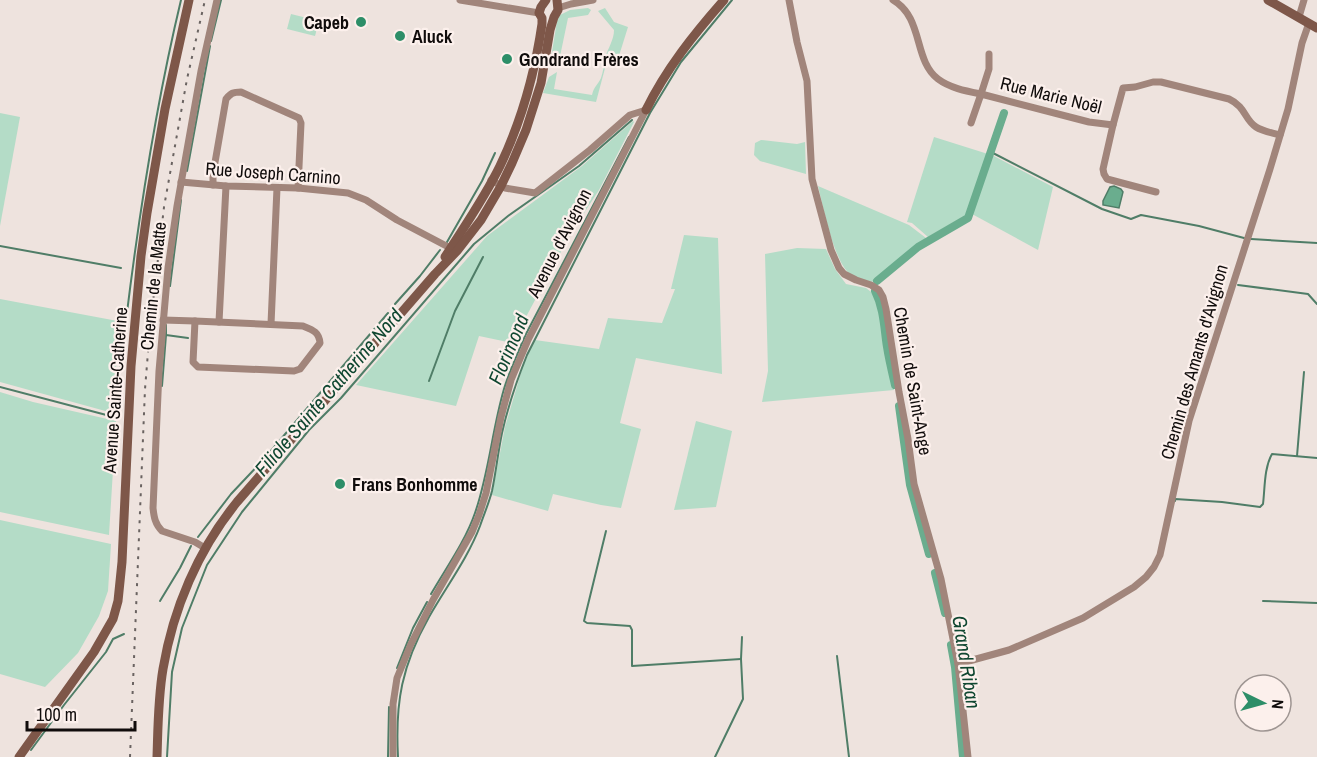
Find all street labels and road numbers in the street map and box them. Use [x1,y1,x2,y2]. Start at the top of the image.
street label: Rue Marie Noël [998,70,1104,120]
street label: Rue Joseph Carnino [205,156,341,190]
street label: Avenue d'Avignon [520,184,597,303]
street label: Chemin de la Matte [134,221,172,351]
street label: Chemin des Amants d'Avignon [1154,261,1234,463]
street label: Chemin de Saint-Ange [888,305,938,457]
street label: Avenue Sainte-Catherine [97,306,133,475]

